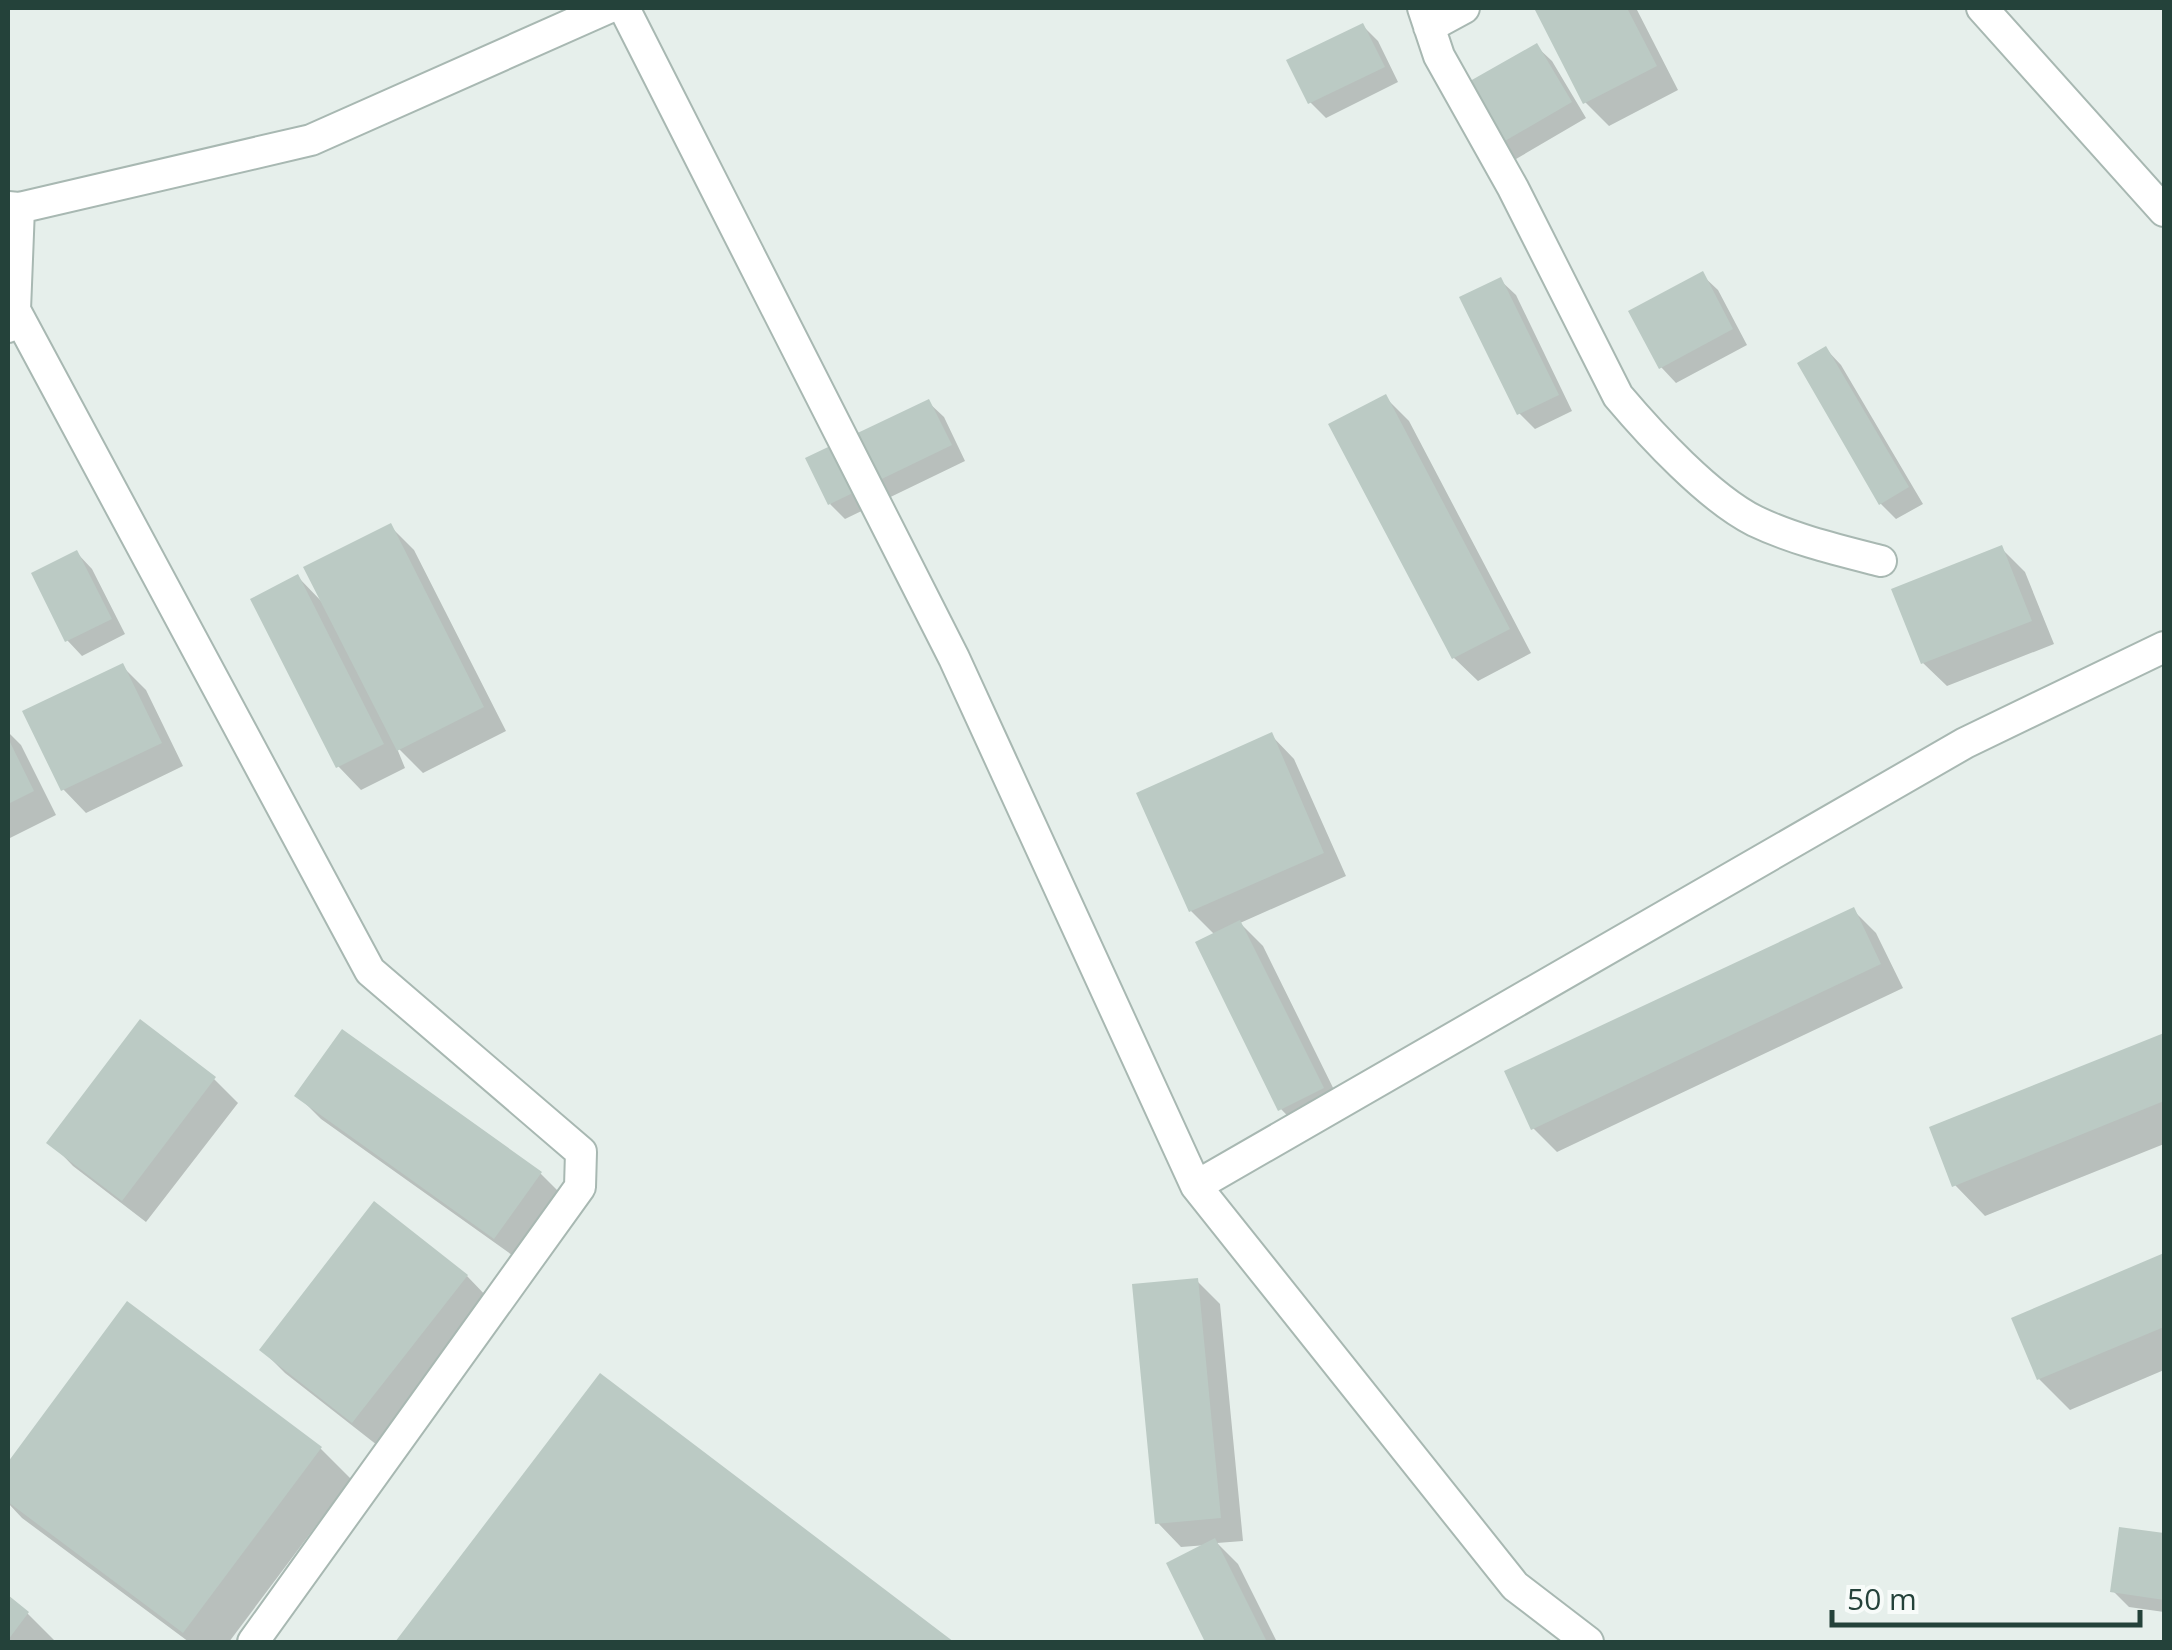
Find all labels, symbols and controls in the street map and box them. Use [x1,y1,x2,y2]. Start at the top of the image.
scale bar [1832,1565,2140,1627]
text: 50 m [1847,1578,1917,1619]

